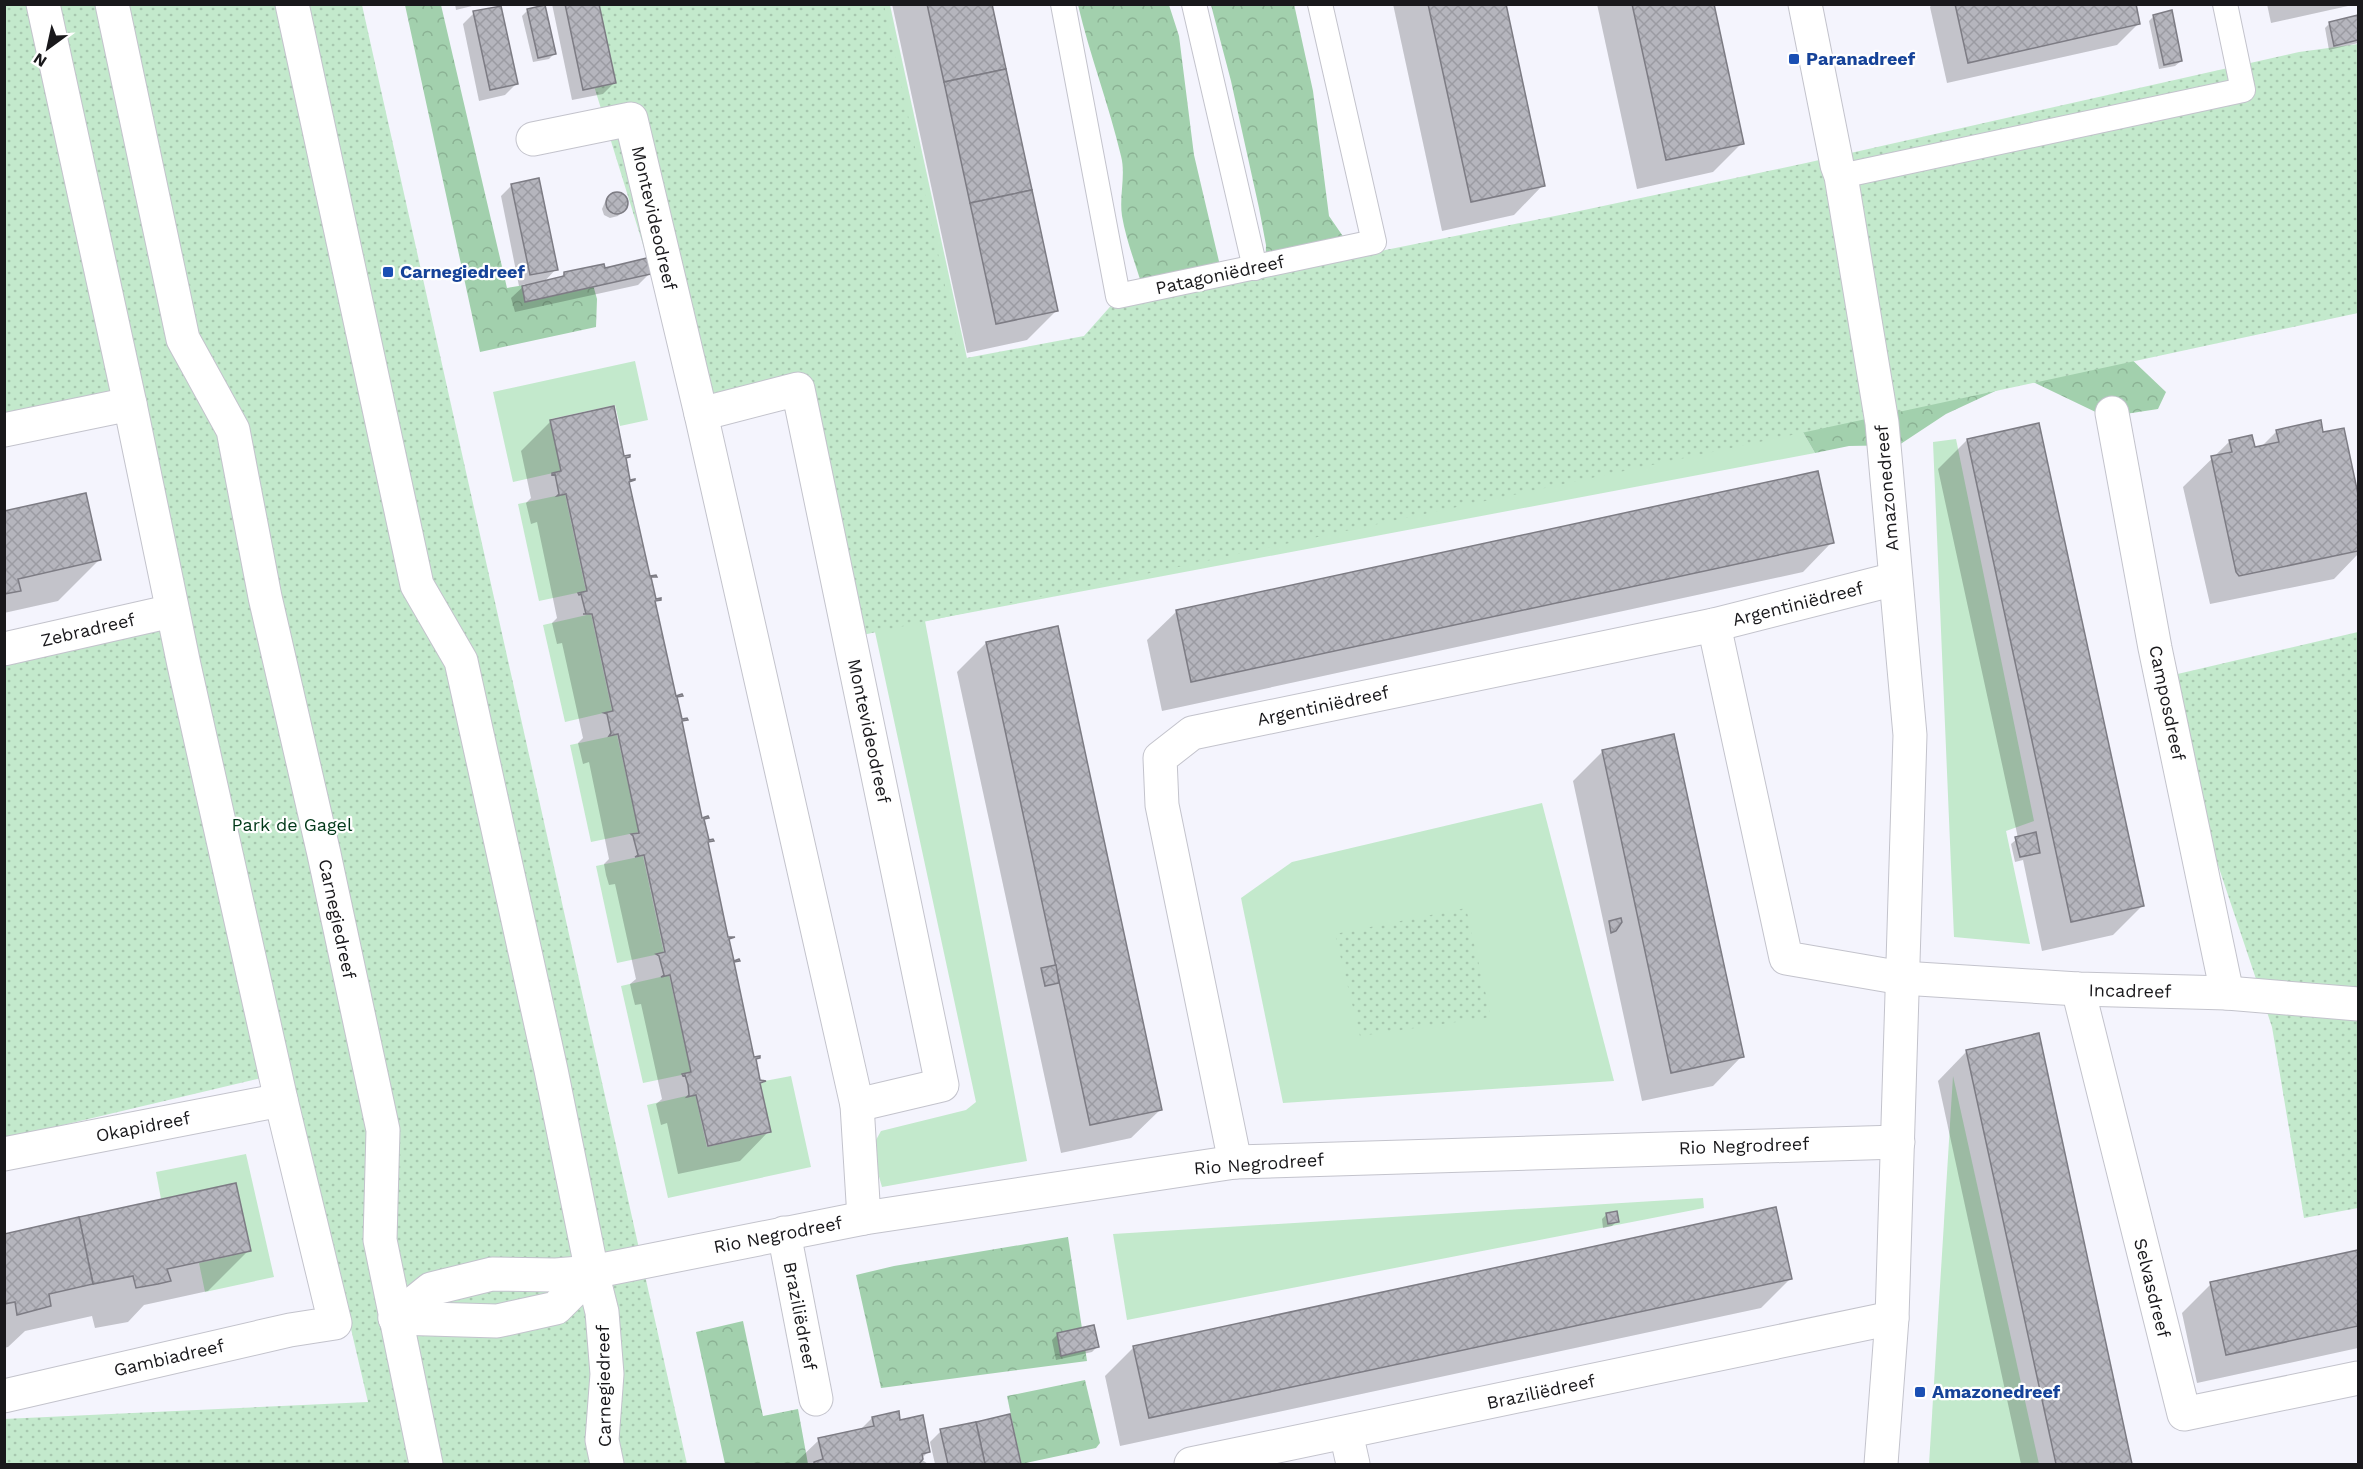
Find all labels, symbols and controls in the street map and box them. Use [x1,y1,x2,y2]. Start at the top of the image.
north arrow [18,18,78,78]
place label: Paranadreef [1806,48,1916,69]
text: N [30,49,50,71]
marker: Paranadreef [1787,52,1801,66]
street label: Montevideodreef [628,144,681,292]
street label: Patagoniëdreef [1153,251,1286,298]
place label: Carnegiedreef [400,261,525,282]
marker: Carnegiedreef [381,265,395,279]
street label: Amazonedreef [1871,424,1903,552]
street label: Argentiniëdreef [1730,577,1866,630]
street label: Zebradreef [39,608,137,651]
street label: Camposdreef [2145,643,2190,762]
street label: Montevideodreef [844,657,895,805]
street label: Argentiniëdreef [1255,681,1391,730]
park label: Park de Gagel [232,814,353,835]
street label: Carnegiedreef [315,857,360,981]
street label: Incadreef [2088,979,2172,1002]
street label: Okapidreef [94,1107,192,1146]
street label: Rio Negrodreef [1678,1133,1810,1158]
street label: Rio Negrodreef [1193,1148,1325,1179]
street label: Rio Negrodreef [712,1212,844,1257]
street label: Selvasdreef [2130,1236,2175,1340]
street label: Braziliëdreef [780,1260,821,1372]
street label: Carnegiedreef [592,1325,615,1447]
street label: Gambiadreef [112,1335,226,1380]
street label: Braziliëdreef [1485,1370,1597,1413]
place label: Amazonedreef [1932,1381,2061,1402]
marker: Amazonedreef [1913,1385,1927,1399]

